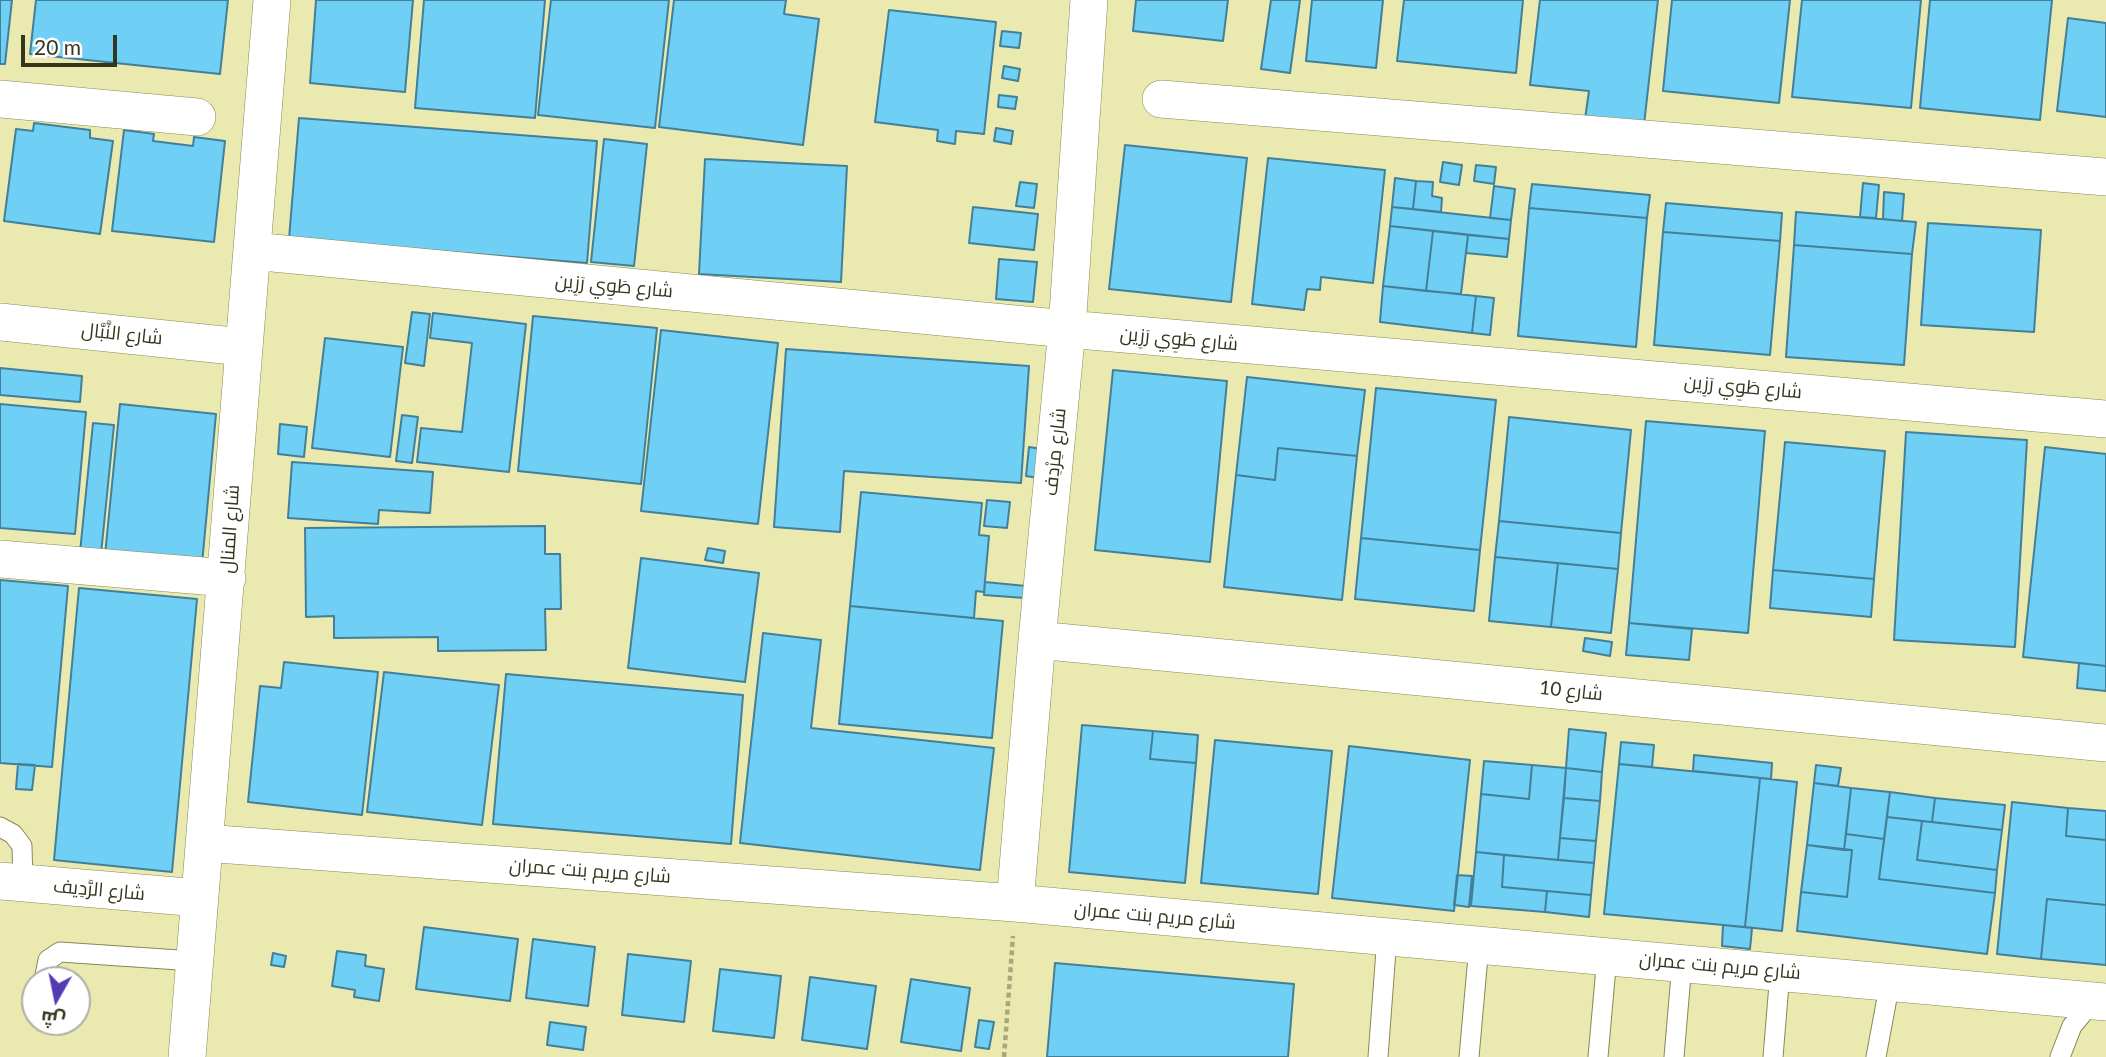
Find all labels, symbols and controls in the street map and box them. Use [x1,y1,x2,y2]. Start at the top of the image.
scale bar [24,21,121,65]
text: 20 m [34,34,81,59]
street label: شارع طَوِي رَزِين [554,269,674,303]
street label: شارع النَّبَّال [80,318,164,350]
street label: شارع طَوِي رَزِين [1119,322,1239,356]
street label: شارع طَوِي رَزِين [1683,370,1803,404]
street label: شارع مِرْدِف [1039,407,1071,497]
street label: شارع المنال [216,484,244,574]
street label: شارع 10 [1538,676,1604,706]
street label: شارع مريم بنت عمران [508,854,672,888]
street label: شارع الرَّدِيف [52,875,146,905]
street label: شارع مريم بنت عمران [1073,898,1237,934]
street label: شارع مريم بنت عمران [1638,948,1802,984]
north arrow [21,966,91,1036]
text: ش [39,1007,67,1034]

